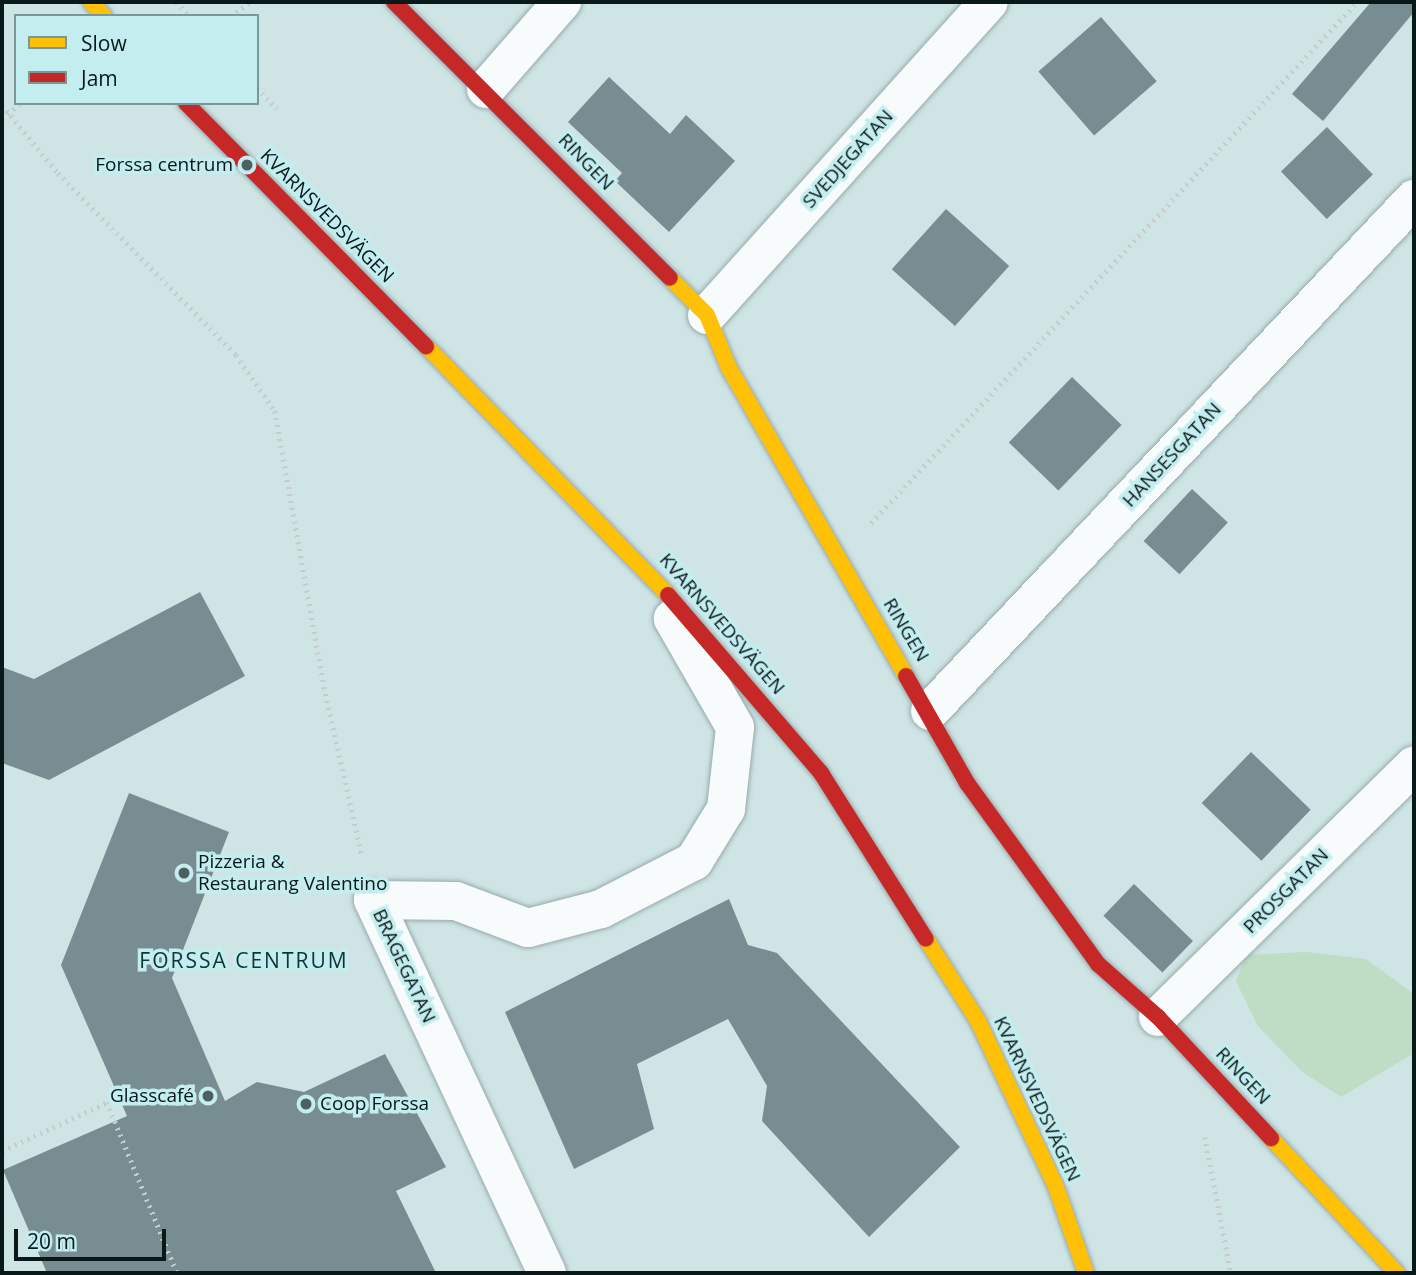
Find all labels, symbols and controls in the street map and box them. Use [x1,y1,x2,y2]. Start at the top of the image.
legend [14,14,259,105]
text: Slow [81,29,127,57]
text: Jam [81,64,118,92]
street label: SVEDJEGATAN [798,105,898,213]
street label: RINGEN [553,129,619,195]
street label: KVARNSVEDSVÄGEN [255,144,399,288]
place label: Forssa centrum [95,154,233,176]
marker: Forssa centrum [239,157,255,173]
street label: HANSESGATAN [1118,398,1226,512]
street label: KVARNSVEDSVÄGEN [655,549,789,699]
street label: RINGEN [878,594,934,666]
street label: PROSGATAN [1239,844,1333,938]
place label: Pizzeria & Restaurang Valentino [198,851,387,895]
marker: Pizzeria & Restaurang Valentino [176,865,192,881]
street label: BRAGEGATAN [368,905,440,1027]
district label: FORSSA CENTRUM [141,947,347,973]
street label: KVARNSVEDSVÄGEN [989,1013,1085,1185]
street label: RINGEN [1211,1043,1275,1109]
place label: Glasscafé [110,1085,194,1107]
marker: Glasscafé [200,1088,216,1104]
place label: Coop Forssa [320,1093,429,1115]
marker: Coop Forssa [298,1096,314,1112]
scale bar [18,1216,170,1260]
text: 20 m [27,1227,76,1255]

